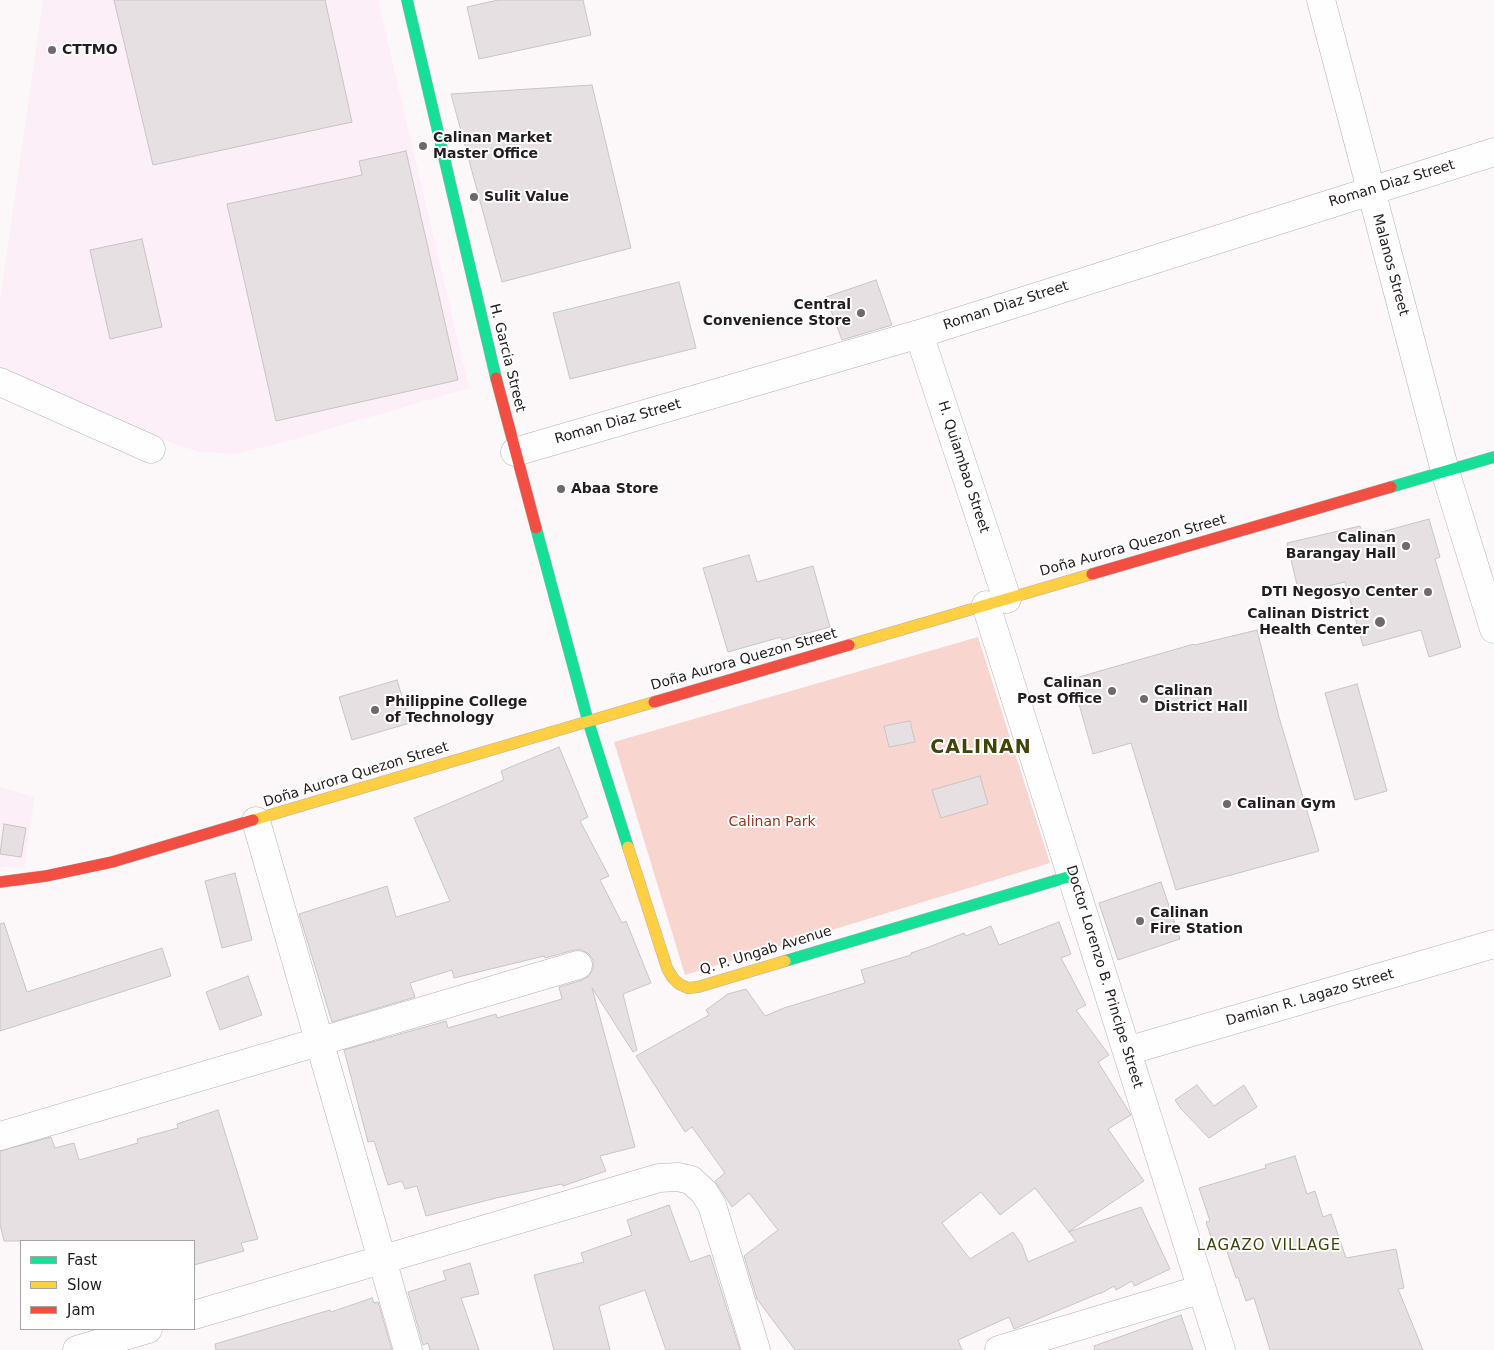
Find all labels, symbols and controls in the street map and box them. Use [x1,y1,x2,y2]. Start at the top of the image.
place label: CTTMO [62,42,118,58]
marker: CTTMO [46,44,58,56]
place label: Calinan Market Master Office [433,130,552,162]
marker: Calinan Market Master Office [417,140,429,152]
street label: Roman Diaz Street [1327,157,1457,211]
place label: Sulit Value [484,189,569,205]
marker: Sulit Value [468,191,480,203]
street label: Malanos Street [1368,212,1412,318]
street label: Roman Diaz Street [941,278,1071,334]
place label: Central Convenience Store [703,297,851,330]
street label: H. Garcia Street [485,302,529,414]
marker: Central Convenience Store [855,307,867,319]
street label: Roman Diaz Street [553,396,683,448]
street label: H. Quiambao Street [934,399,992,535]
place label: Abaa Store [571,481,658,497]
marker: Abaa Store [555,483,567,495]
street label: Doña Aurora Quezon Street [1038,511,1228,581]
place label: Calinan Barangay Hall [1286,530,1396,562]
marker: Calinan Barangay Hall [1400,540,1412,552]
place label: DTI Negosyo Center [1261,584,1418,600]
marker: DTI Negosyo Center [1422,586,1434,598]
place label: Calinan District Health Center [1247,606,1369,638]
marker: Calinan District Health Center [1373,615,1387,629]
street label: Doña Aurora Quezon Street [649,625,839,695]
place label: Calinan Post Office [1017,675,1102,708]
place label: Calinan District Hall [1154,683,1248,716]
marker: Calinan Post Office [1106,685,1118,697]
marker: Calinan District Hall [1138,693,1150,705]
place label: Philippine College of Technology [385,694,527,726]
marker: Philippine College of Technology [369,704,381,716]
district label: CALINAN [929,737,1033,759]
street label: Doña Aurora Quezon Street [261,739,451,811]
place label: Calinan Gym [1237,796,1336,812]
marker: Calinan Gym [1221,798,1233,810]
park label: Calinan Park [728,814,816,830]
street label: Doctor Lorenzo B. Principe Street [1062,864,1146,1090]
place label: Calinan Fire Station [1150,905,1243,938]
marker: Calinan Fire Station [1134,915,1146,927]
street label: Q. P. Ungab Avenue [698,923,834,979]
street label: Damian R. Lagazo Street [1224,966,1396,1030]
district label: LAGAZO VILLAGE [1195,1237,1343,1255]
legend [20,1240,195,1330]
text: Fast [67,1251,97,1269]
text: Slow [67,1276,102,1294]
text: Jam [67,1301,95,1319]

